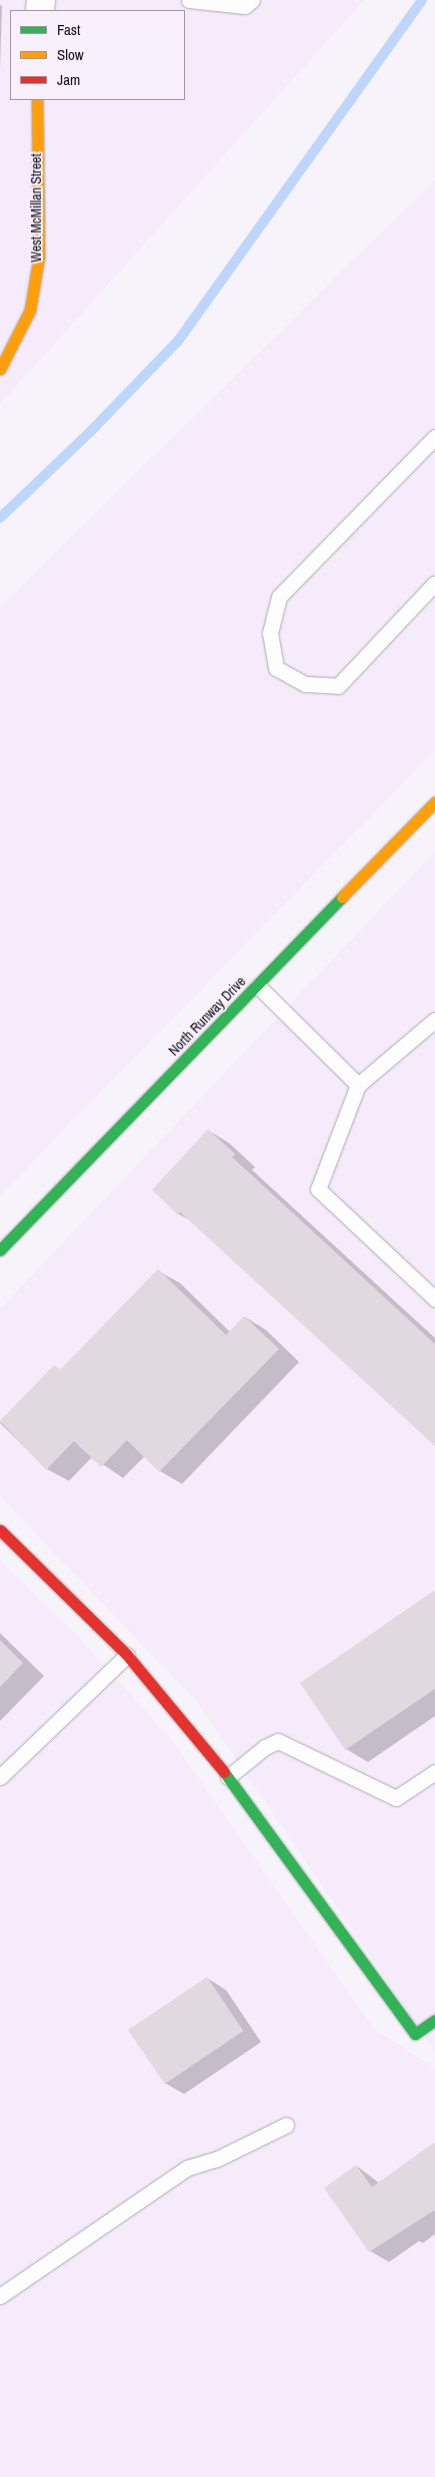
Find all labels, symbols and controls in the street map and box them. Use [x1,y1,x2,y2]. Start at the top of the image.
legend [10,10,185,100]
text: Fast [57,19,80,40]
text: Slow [57,44,84,65]
text: Jam [57,69,80,90]
street label: West McMillan Street [28,154,44,262]
street label: North Runway Drive [165,973,249,1059]

